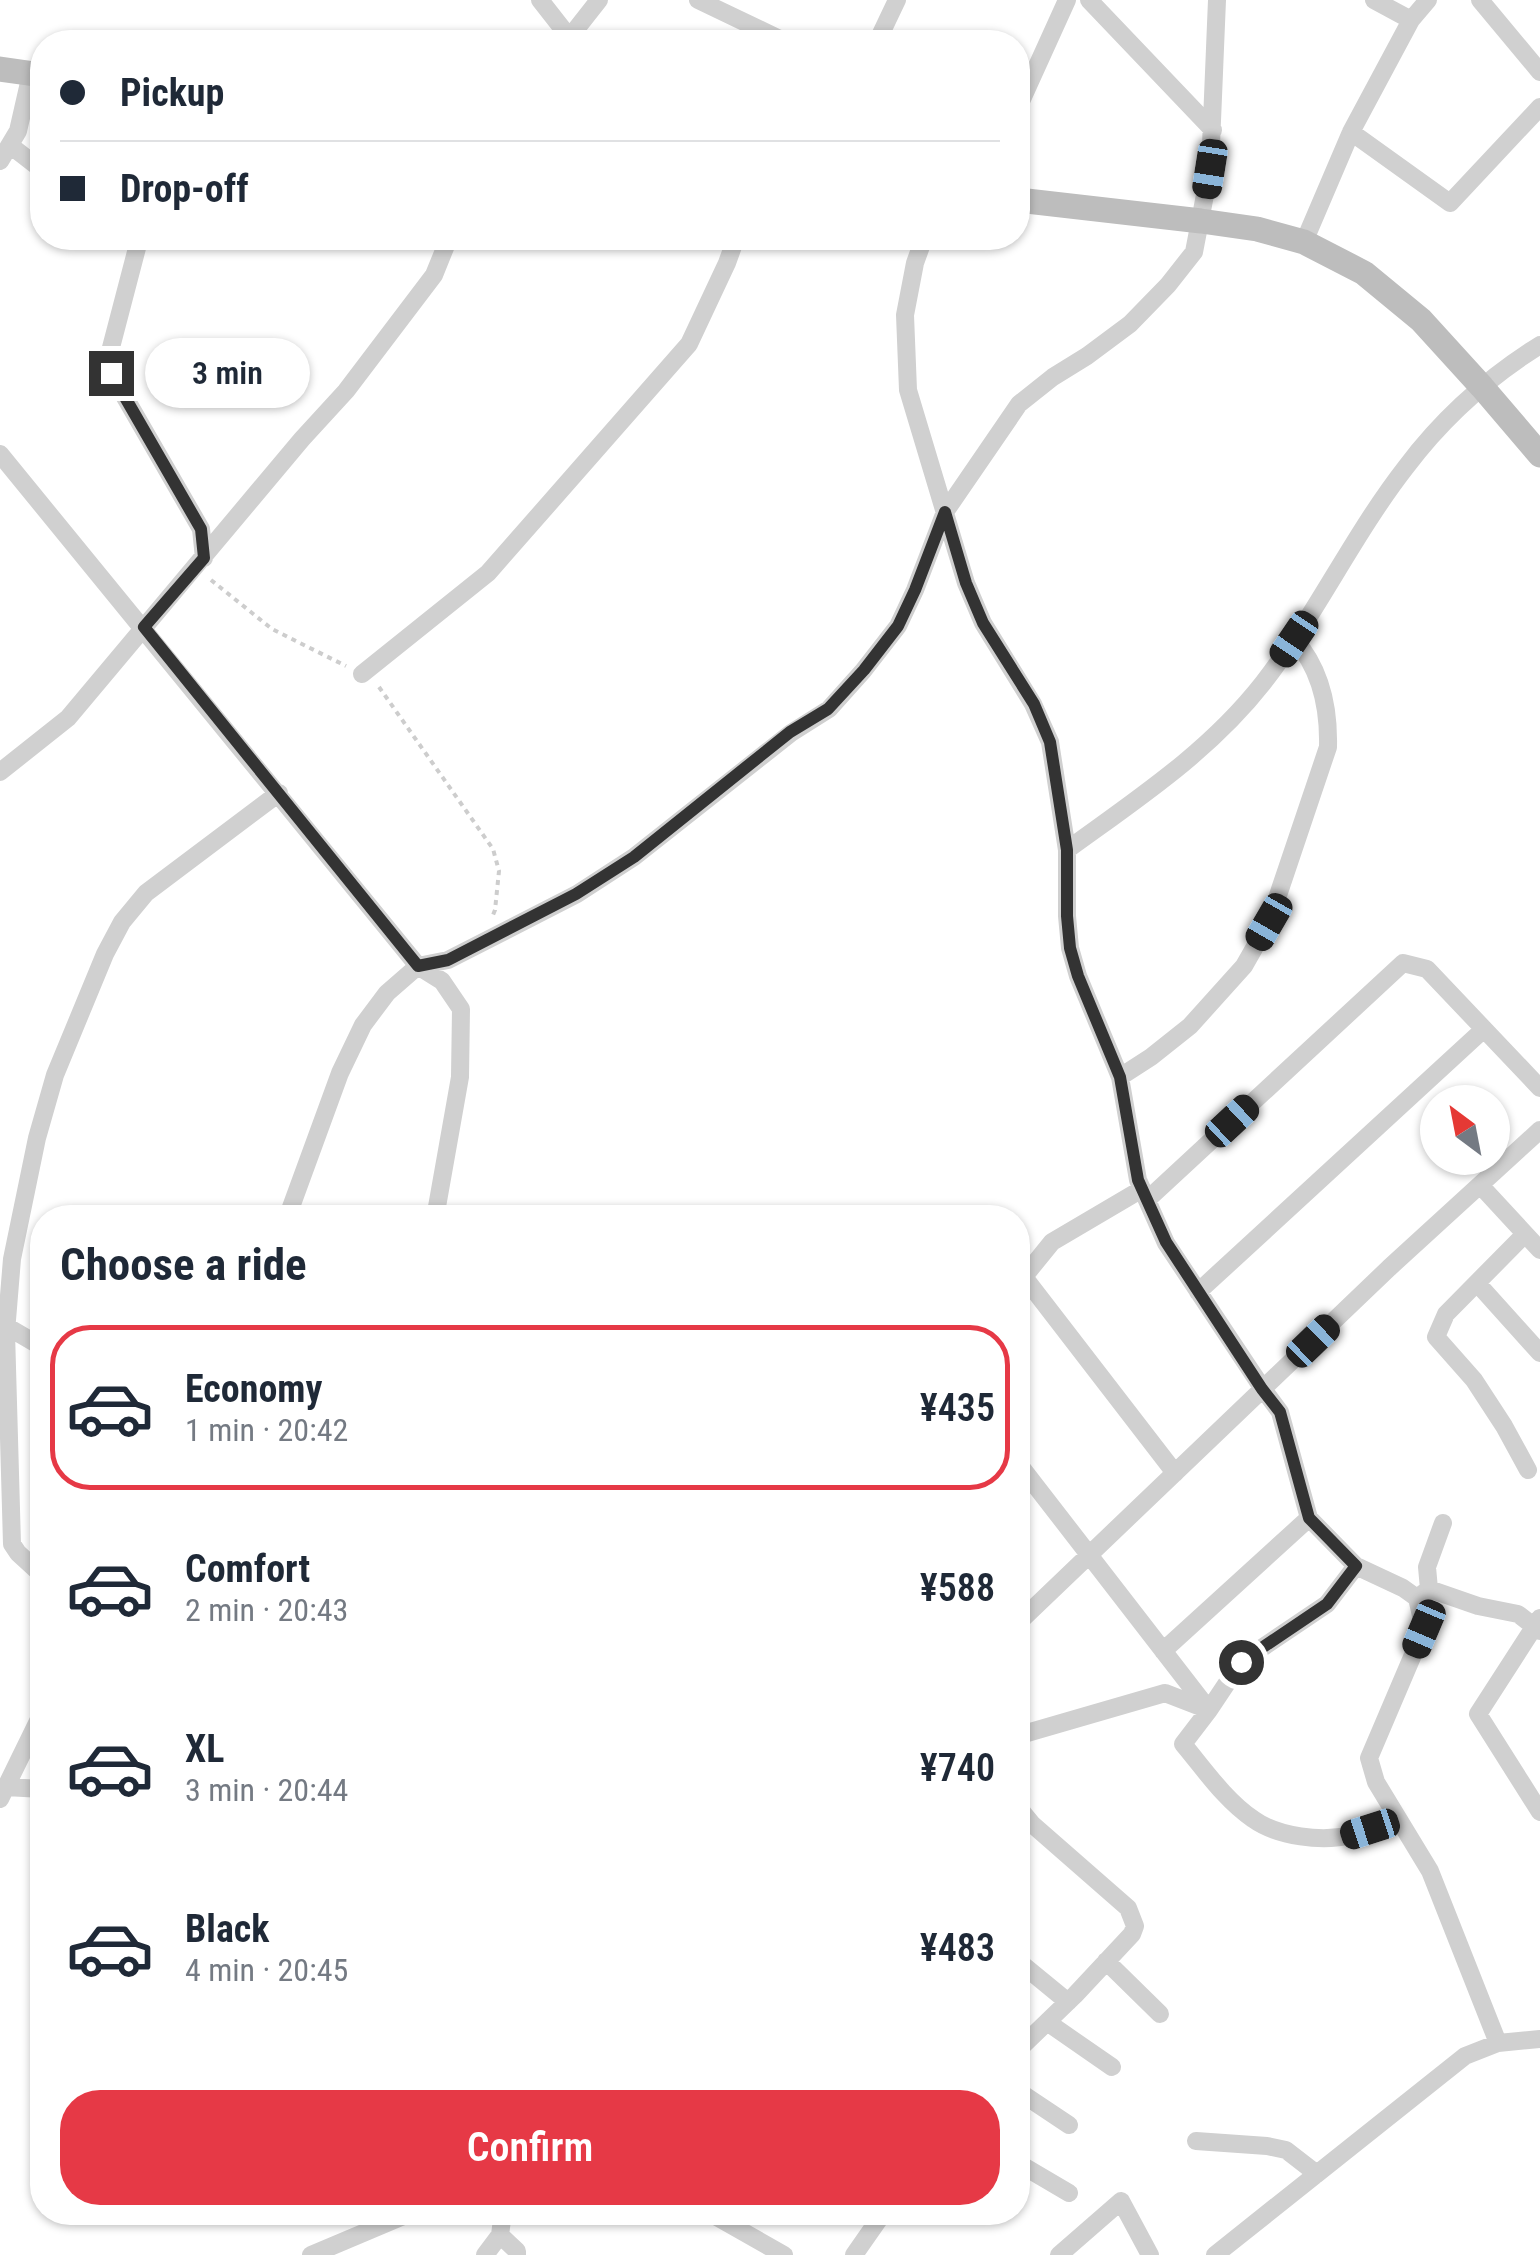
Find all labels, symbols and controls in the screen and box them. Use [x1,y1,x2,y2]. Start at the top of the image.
text: Pickup [120,71,224,115]
car [1190,137,1230,201]
text: Drop-off [120,167,249,211]
callout: 3 min [146,338,311,408]
route end [89,351,134,396]
text: 3 min [192,354,263,392]
car [1265,606,1323,672]
car [1241,889,1297,955]
north arrow [1420,1085,1510,1175]
map controls [1420,1085,1510,1175]
car [1200,1090,1264,1152]
text: Choose a ride [60,1238,307,1291]
car [1281,1309,1345,1373]
icon: car [65,1363,155,1453]
text: Economy [185,1367,322,1411]
text: ¥435 [920,1386,995,1430]
text: 1 min · 20:42 [185,1411,348,1449]
icon: car [65,1543,155,1633]
text: Comfort [185,1547,310,1591]
text: ¥588 [920,1566,995,1610]
text: 2 min · 20:43 [185,1591,348,1629]
car [1398,1596,1450,1662]
route start [1219,1640,1264,1685]
icon: car [65,1723,155,1813]
text: XL [185,1727,224,1771]
text: ¥740 [920,1746,995,1790]
text: 3 min · 20:44 [185,1771,348,1809]
car [1337,1805,1403,1853]
icon: car [65,1903,155,1993]
text: Black [185,1907,269,1951]
text: ¥483 [920,1926,995,1970]
text: 4 min · 20:45 [185,1951,348,1989]
button: Confirm [60,2090,1000,2205]

